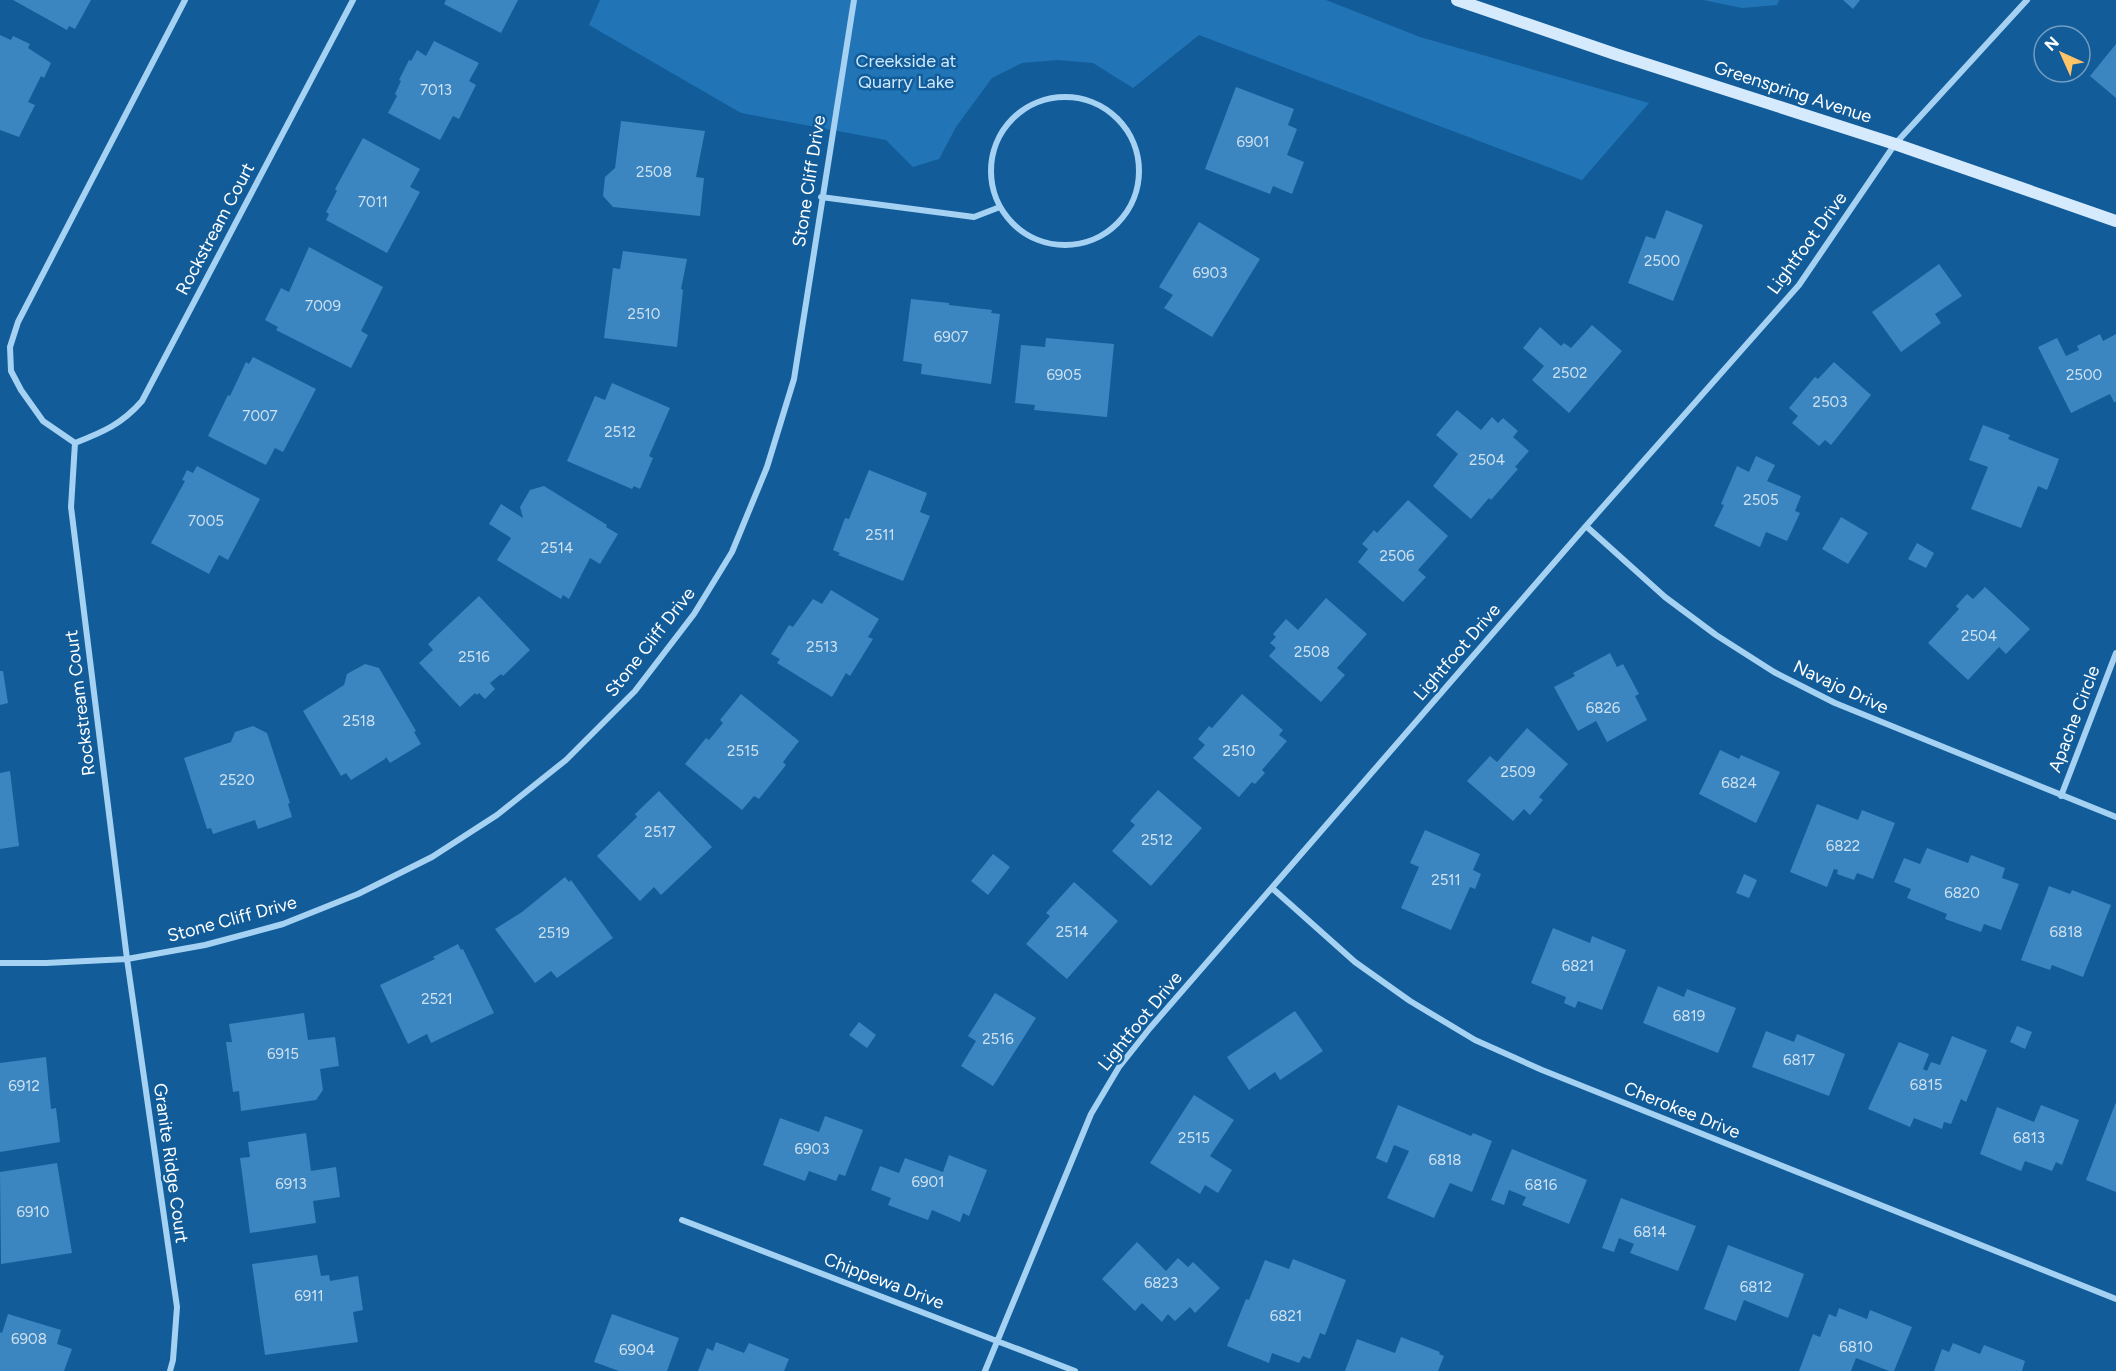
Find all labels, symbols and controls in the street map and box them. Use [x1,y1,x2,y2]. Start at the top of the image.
north arrow [2032,24,2092,84]
text: N [2041,33,2063,55]
park label: Creekside at Quarry Lake [856,50,957,93]
street label: Greenspring Avenue [1711,56,1875,128]
house number: 7013 [420,81,452,99]
street label: Stone Cliff Drive [788,113,830,248]
house number: 6901 [1237,133,1269,151]
street label: Rockstream Court [171,159,259,299]
house number: 2508 [636,163,672,181]
street label: Lightfoot Drive [1762,187,1852,299]
house number: 7011 [358,193,388,211]
house number: 2500 [1644,252,1680,270]
house number: 6903 [1193,264,1227,282]
house number: 7009 [305,297,341,315]
house number: 2510 [628,305,660,323]
house number: 6907 [934,328,968,346]
house number: 2502 [1552,364,1588,382]
house number: 6905 [1046,366,1082,384]
house number: 2500 [2066,366,2102,384]
house number: 2503 [1813,393,1847,411]
house number: 7007 [242,407,278,425]
house number: 2512 [604,423,636,441]
house number: 2504 [1469,451,1505,469]
house number: 2505 [1743,491,1779,509]
house number: 7005 [188,512,224,530]
house number: 2511 [865,526,895,544]
house number: 2514 [541,539,573,557]
house number: 2506 [1379,547,1415,565]
street label: Stone Cliff Drive [600,583,700,701]
street label: Lightfoot Drive [1409,599,1505,705]
house number: 2504 [1961,627,1997,645]
street label: Rockstream Court [60,629,100,777]
house number: 2513 [806,638,838,656]
house number: 2508 [1294,643,1330,661]
house number: 2516 [458,648,490,666]
street label: Navajo Drive [1790,655,1892,719]
street label: Apache Circle [2044,662,2105,776]
house number: 6826 [1586,699,1621,717]
house number: 2518 [343,712,375,730]
house number: 2515 [727,742,759,760]
house number: 2510 [1223,742,1255,760]
house number: 2509 [1500,763,1536,781]
house number: 2520 [219,771,255,789]
house number: 6824 [1721,774,1757,792]
house number: 2517 [644,823,676,841]
house number: 2512 [1141,831,1173,849]
house number: 6822 [1826,837,1860,855]
house number: 2511 [1431,871,1461,889]
house number: 6820 [1944,884,1980,902]
street label: Stone Cliff Drive [165,891,299,947]
house number: 2514 [1056,923,1088,941]
house number: 6818 [2049,923,2083,941]
house number: 2519 [538,924,570,942]
house number: 6821 [1562,957,1594,975]
street label: Lightfoot Drive [1093,967,1187,1075]
house number: 2521 [421,990,453,1008]
house number: 6819 [1673,1007,1705,1025]
house number: 2516 [982,1030,1014,1048]
house number: 6915 [267,1045,299,1063]
house number: 6817 [1783,1051,1815,1069]
house number: 6815 [1910,1076,1942,1094]
house number: 6912 [8,1077,40,1095]
street label: Cherokee Drive [1621,1077,1744,1143]
street label: Granite Ridge Court [149,1082,193,1245]
house number: 2515 [1178,1129,1210,1147]
house number: 6813 [2013,1129,2045,1147]
house number: 6903 [795,1140,829,1158]
house number: 6818 [1428,1151,1462,1169]
house number: 6901 [912,1173,944,1191]
house number: 6913 [275,1175,307,1193]
house number: 6816 [1525,1176,1558,1194]
house number: 6910 [17,1203,49,1221]
house number: 6814 [1633,1223,1667,1241]
street label: Chippewa Drive [821,1248,947,1314]
house number: 6823 [1144,1274,1178,1292]
house number: 6812 [1740,1278,1772,1296]
house number: 6911 [294,1287,324,1305]
house number: 6821 [1270,1307,1302,1325]
house number: 6908 [11,1330,47,1348]
house number: 6810 [1839,1338,1873,1356]
house number: 6904 [619,1341,655,1359]

